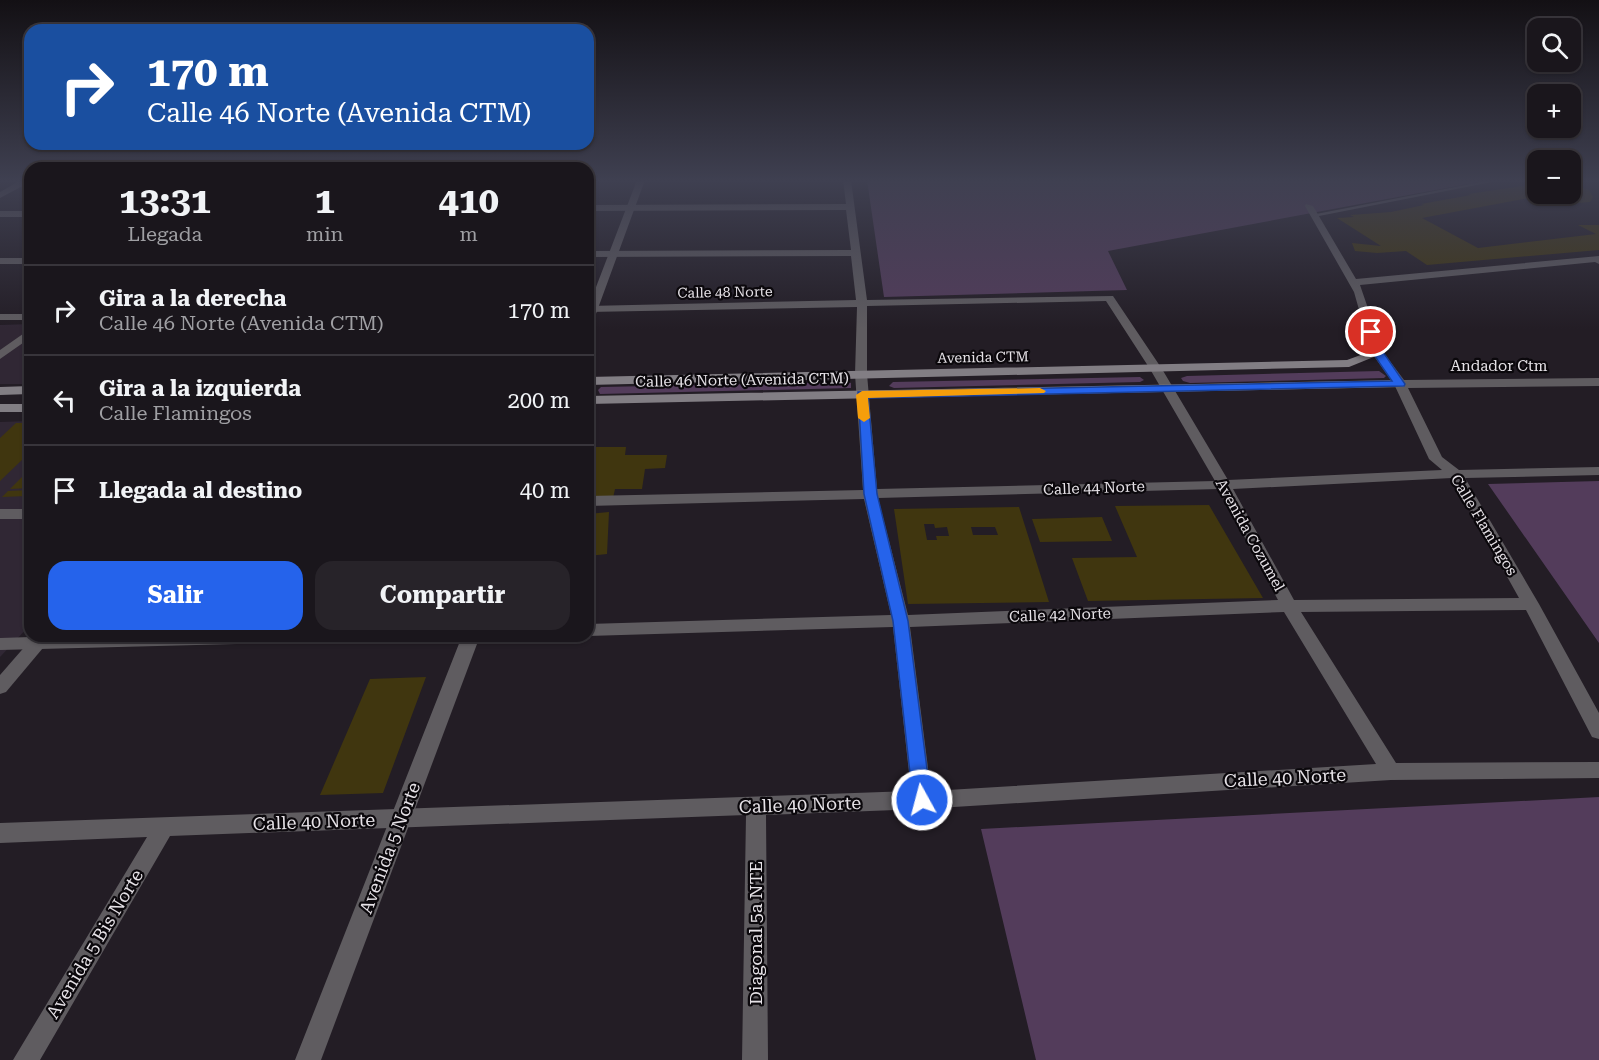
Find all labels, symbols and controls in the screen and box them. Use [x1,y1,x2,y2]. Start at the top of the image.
map controls [1527,18,1581,204]
button: search [1527,18,1581,72]
text: 170 m [147,47,269,96]
icon: right [48,48,126,126]
button: + [1527,84,1581,138]
text: Calle 46 Norte (Avenida CTM) [147,97,531,129]
button: − [1527,150,1581,204]
text: 13:31 [119,180,211,222]
text: 1 [315,180,335,222]
text: 410 [439,180,499,222]
text: Llegada [128,222,202,246]
text: min [306,222,343,246]
text: m [460,222,478,246]
street label: Calle 48 Norte [677,283,773,301]
text: Gira a la derecha [99,286,286,311]
icon: right [48,294,81,327]
text: 170 m [507,298,570,323]
pin [1345,306,1396,357]
text: Calle 46 Norte (Avenida CTM) [99,311,384,335]
icon: arrive [1354,315,1387,348]
street label: Avenida CTM [937,348,1029,366]
street label: Andador Ctm [1451,357,1548,375]
street label: Calle 46 Norte (Avenida CTM) [635,369,849,391]
text: Gira a la izquierda [99,376,301,401]
icon: left [48,384,81,417]
text: 200 m [507,388,570,413]
text: Calle Flamingos [99,401,252,425]
street label: Calle Flamingos [1447,471,1521,579]
icon: arrive [48,474,81,507]
street label: Avenida Cozumel [1212,476,1288,595]
street label: Calle 44 Norte [1043,477,1145,499]
text: Llegada al destino [99,478,302,503]
text: 40 m [520,478,570,503]
button: Salir [48,561,303,630]
button: Compartir [315,561,570,630]
street label: Calle 42 Norte [1009,604,1111,626]
street label: Calle 40 Norte [1223,764,1347,791]
position arrow [890,768,954,832]
street label: Avenida 5 Norte [355,779,424,917]
street label: Calle 40 Norte [739,792,862,817]
street label: Calle 40 Norte [253,809,376,834]
street label: Diagonal 5a NTE [745,861,766,1005]
street label: Avenida 5 Bis Norte [42,865,147,1022]

